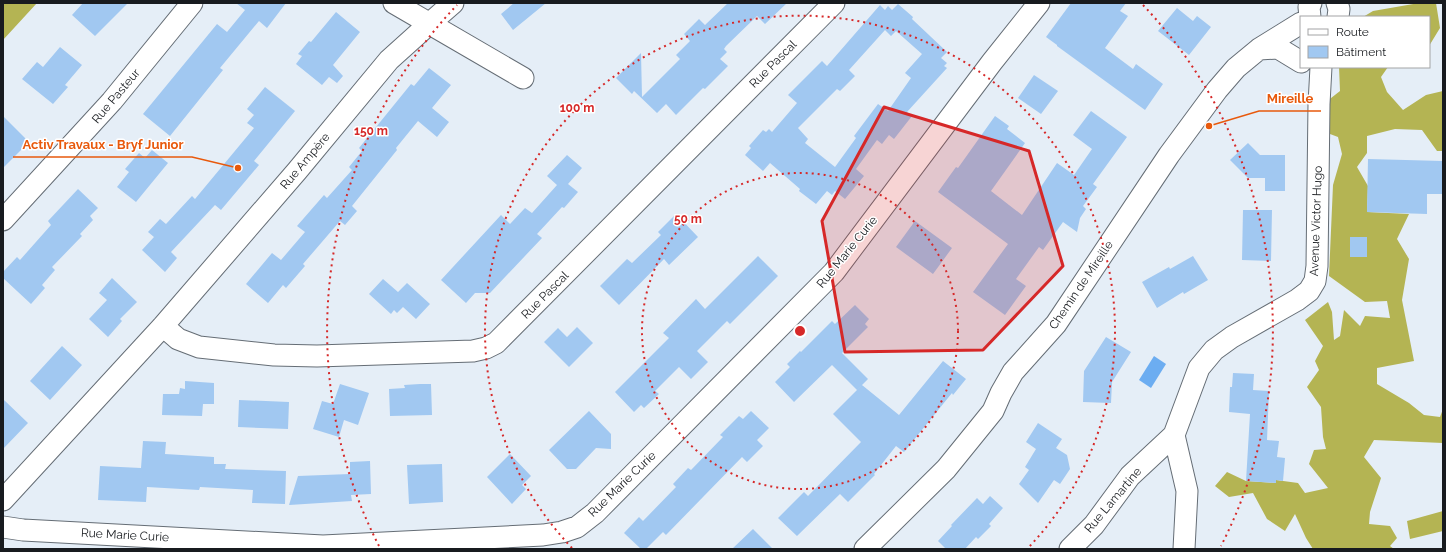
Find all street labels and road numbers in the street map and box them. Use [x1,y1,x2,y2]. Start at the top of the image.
street label: Rue Pascal [746,37,800,91]
street label: Rue Pasteur [89,65,143,126]
street label: Rue Ampère [277,130,333,192]
street label: Avenue Victor Hugo [1307,165,1325,277]
street label: Rue Marie Curie [814,213,880,291]
street label: Chemin de Mireille [1046,238,1116,332]
street label: Rue Pascal [518,268,572,322]
street label: Rue Marie Curie [585,448,659,520]
street label: Rue Lamartine [1082,464,1144,536]
street label: Rue Marie Curie [81,526,169,544]

